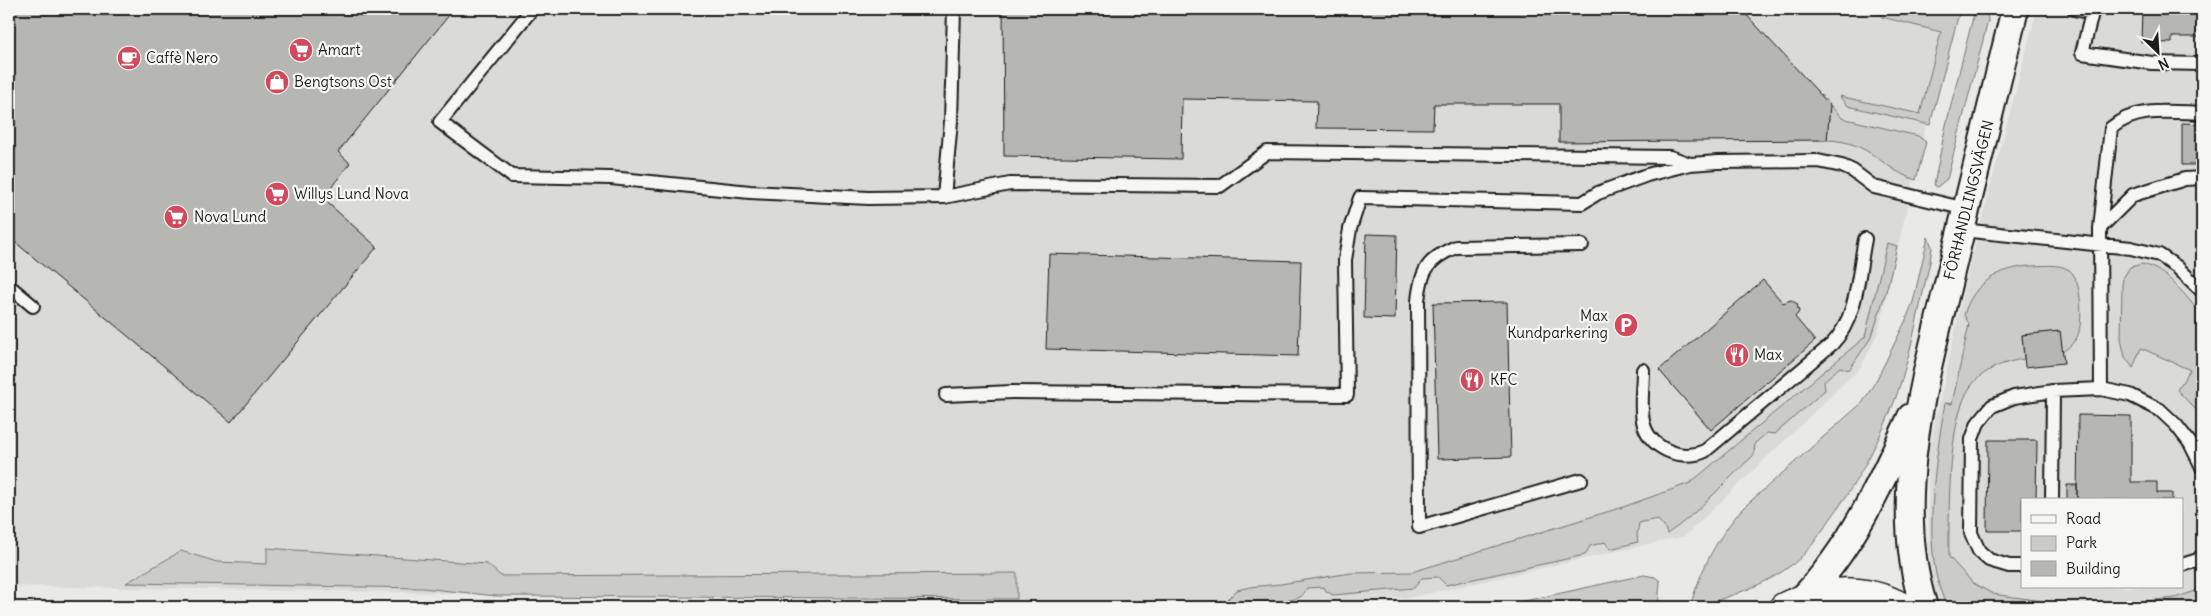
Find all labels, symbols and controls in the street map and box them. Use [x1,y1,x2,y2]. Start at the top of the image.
north arrow [2134,28,2184,78]
supermarket icon: Amart [288,37,314,63]
place label: Amart [318,40,361,59]
cafe icon: Caffè Nero [116,45,142,71]
place label: Caffè Nero [146,48,218,67]
text: N [2155,54,2172,74]
shop icon: Bengtsons Ost [264,69,290,95]
place label: Bengtsons Ost [294,72,392,91]
street label: FÖRHANDLINGSVÄGEN [1939,118,1998,282]
supermarket icon: Willys Lund Nova [264,181,290,207]
place label: Willys Lund Nova [294,184,409,203]
supermarket icon: Nova Lund [163,204,189,230]
place label: Nova Lund [194,207,266,226]
place label: Max Kundparkering [1507,306,1609,342]
parking icon: Max Kundparkering [1613,312,1639,338]
restaurant icon: Max [1724,342,1750,368]
place label: Max [1754,345,1783,364]
restaurant icon: KFC [1459,367,1485,393]
place label: KFC [1490,370,1518,389]
legend [2021,498,2184,588]
text: Road [2066,509,2101,528]
text: Park [2066,533,2097,552]
text: Building [2066,559,2121,578]

